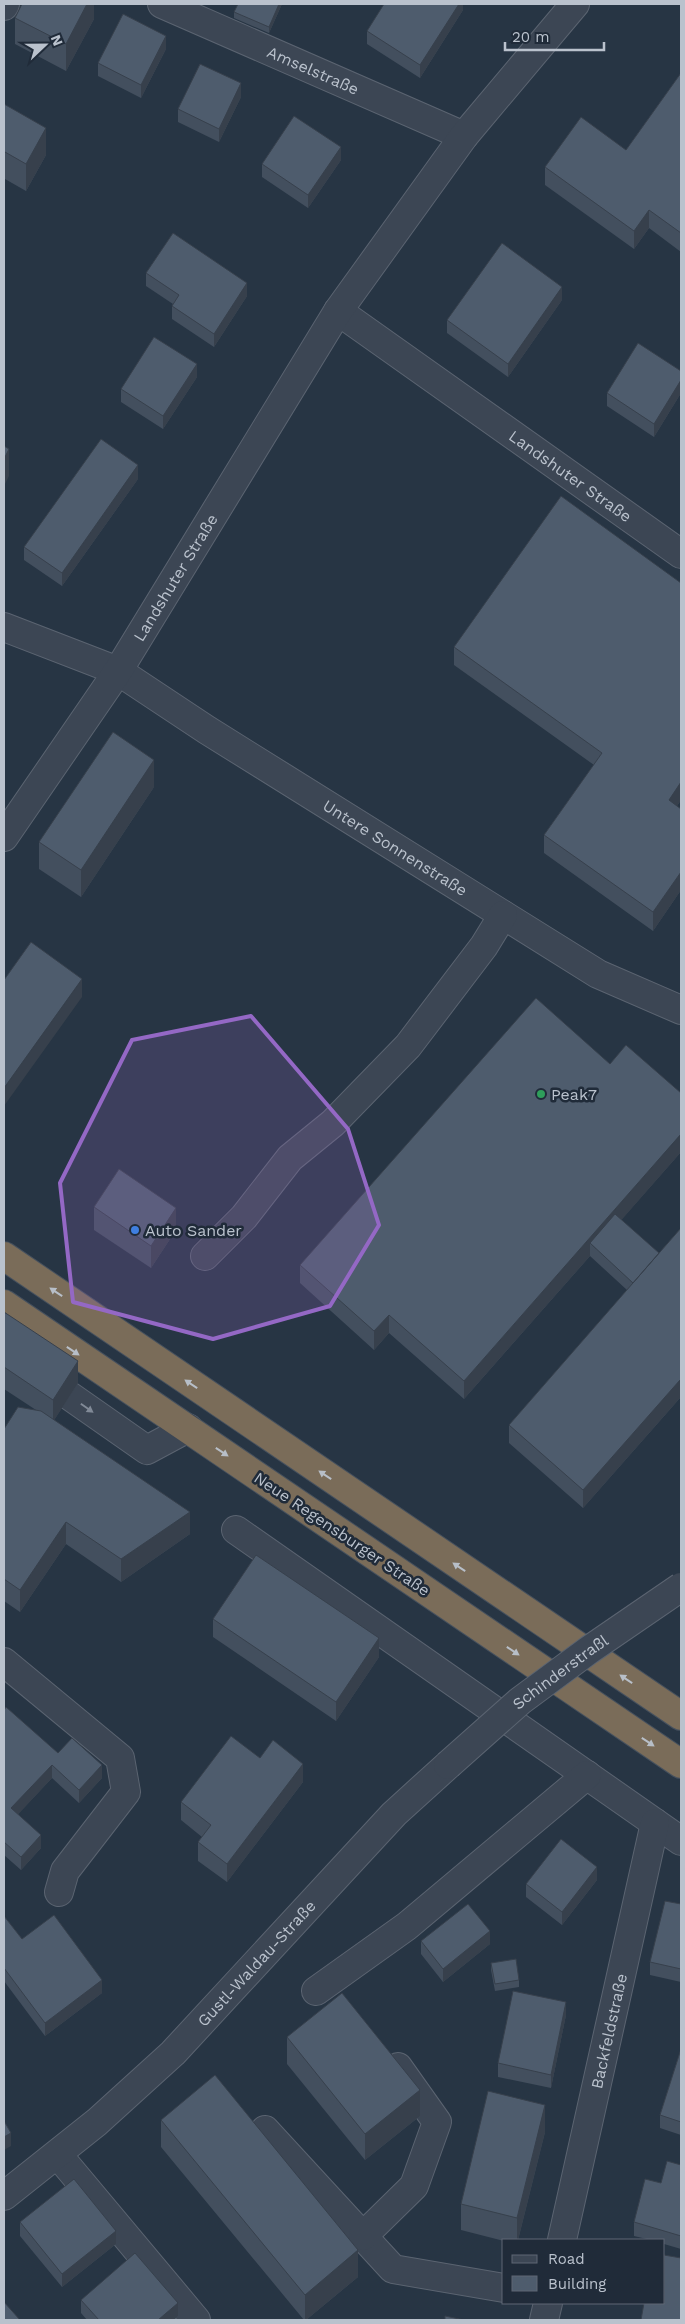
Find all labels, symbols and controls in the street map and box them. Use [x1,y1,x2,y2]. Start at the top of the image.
north arrow [20,20,70,70]
scale bar [505,20,604,52]
text: 20 m [512,28,550,46]
text: N [48,32,66,48]
street label: Amselstraße [264,42,362,98]
street label: Landshuter Straße [506,426,636,526]
street label: Landshuter Straße [129,510,221,645]
street label: Untere Sonnenstraße [320,795,471,900]
place label: Peak7 [551,1085,597,1104]
marker: Peak7 [535,1088,547,1100]
place label: Auto Sander [145,1221,242,1240]
marker: Auto Sander [129,1224,141,1236]
one-way arrow [50,1287,63,1297]
one-way arrow [66,1346,80,1356]
one-way arrow [184,1379,197,1389]
one-way arrow [80,1403,94,1413]
one-way arrow [215,1447,229,1457]
street label: Neue Regensburger Straße [251,1468,433,1600]
one-way arrow [318,1470,332,1480]
one-way arrow [452,1562,466,1572]
street label: Schinderstraßl [508,1630,612,1713]
one-way arrow [507,1646,520,1656]
one-way arrow [619,1674,633,1684]
one-way arrow [641,1737,655,1747]
street label: Gustl-Waldau-Straße [193,1896,319,2030]
street label: Backfeldstraße [587,1972,631,2091]
legend [502,2239,665,2304]
text: Road [548,2250,585,2268]
text: Building [548,2275,606,2293]

